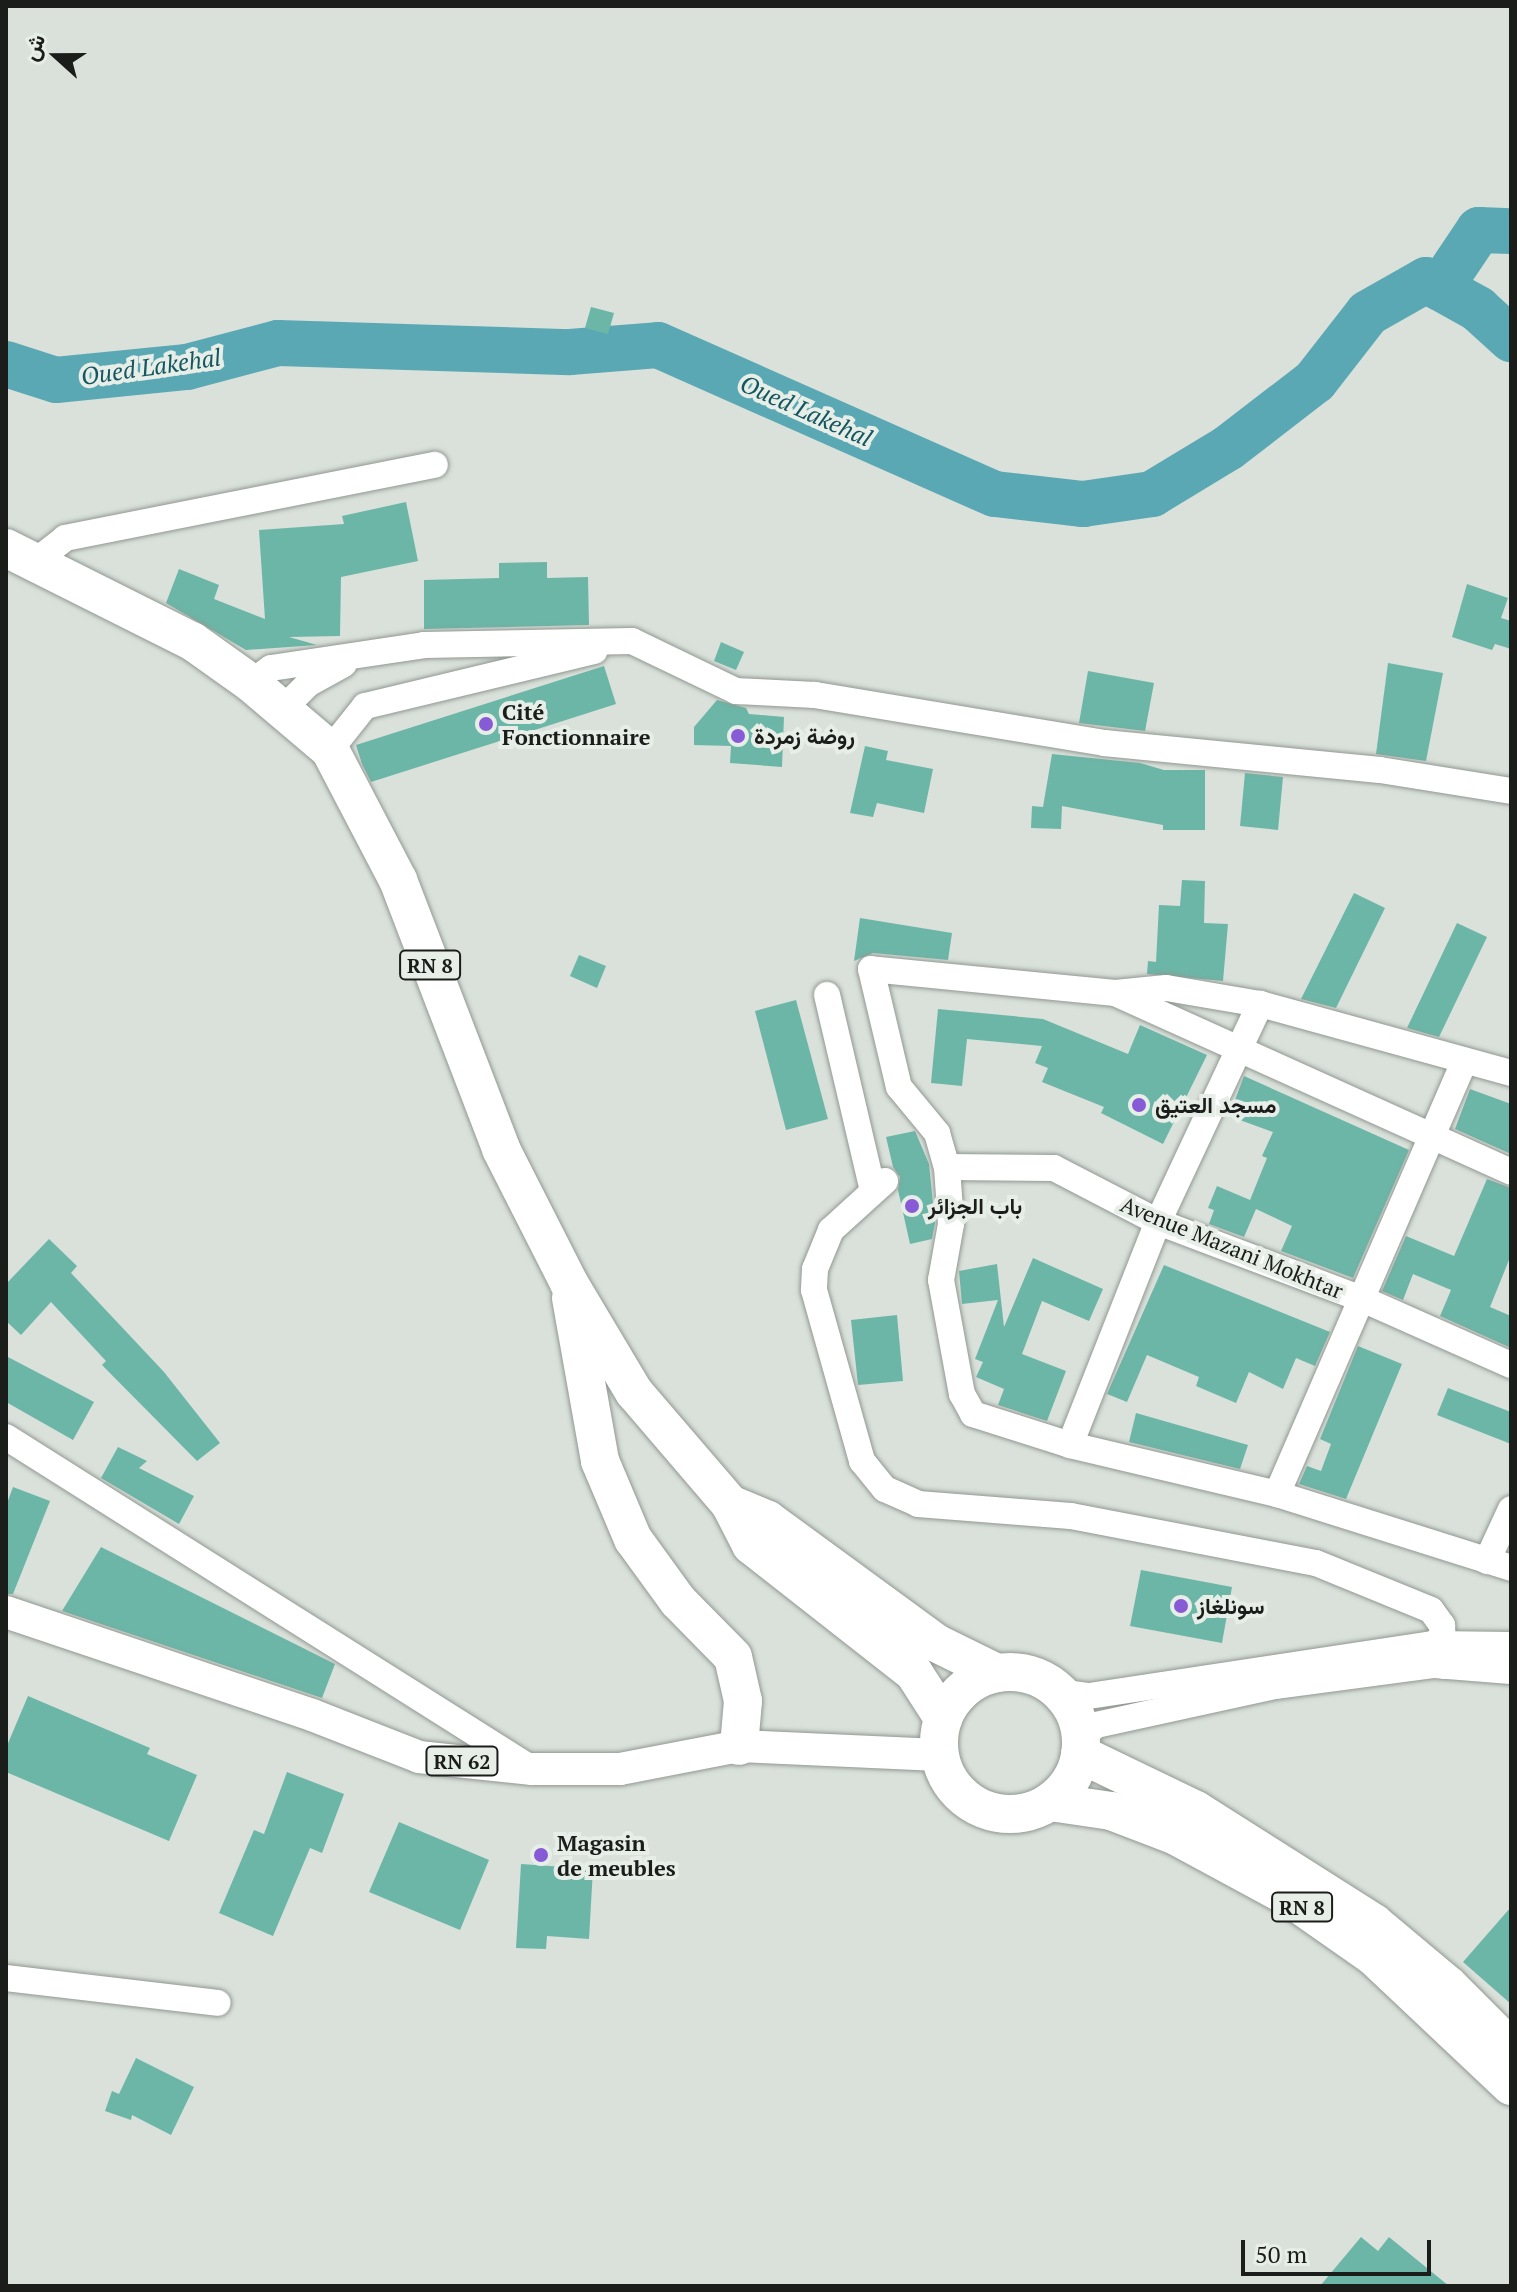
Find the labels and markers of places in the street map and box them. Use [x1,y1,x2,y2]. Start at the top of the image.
place label: Cité Fonctionnaire [502,698,651,750]
marker: Cité Fonctionnaire [477,715,495,733]
place label: روضة زمردة [754,723,855,749]
marker: روضة زمردة [729,727,747,745]
place label: مسجد العتيق [1155,1092,1276,1118]
marker: مسجد العتيق [1130,1096,1148,1114]
place label: باب الجزائر [928,1193,1022,1219]
marker: باب الجزائر [903,1197,921,1215]
place label: سونلغاز [1197,1593,1265,1619]
marker: سونلغاز [1172,1597,1190,1615]
place label: Magasin de meubles [557,1829,676,1880]
marker: Magasin de meubles [532,1846,550,1864]

